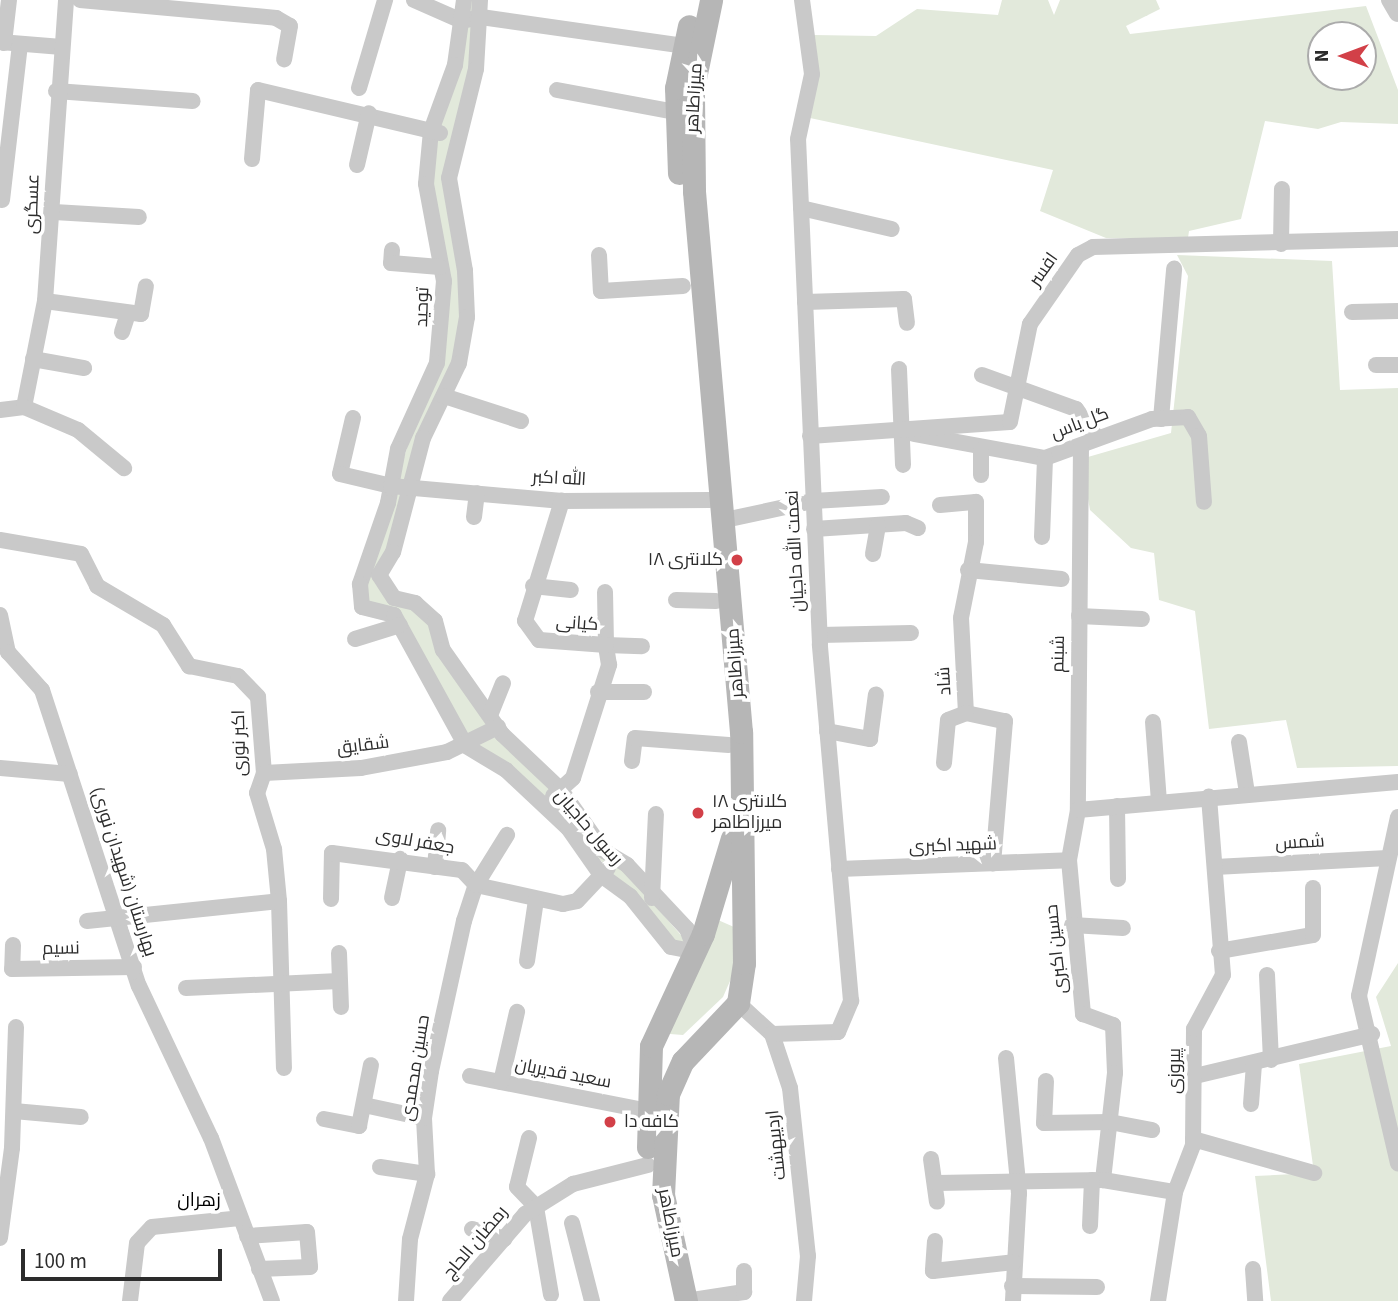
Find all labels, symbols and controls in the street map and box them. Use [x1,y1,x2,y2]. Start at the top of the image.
north arrow [1307,21,1377,91]
text: N [1309,50,1336,62]
street label: میرزاطاهر [682,62,708,134]
street label: عسگری [21,173,45,235]
street label: افسر [1025,249,1063,291]
street label: توحید [412,287,434,327]
street label: گل یاس [1048,403,1112,445]
street label: الله اکبر [531,467,587,491]
street label: نعمت الله حاجیان [782,490,810,612]
place label: کلانتری ۱۸ [648,549,723,571]
marker: کلانتری ۱۸ [729,552,745,568]
street label: کیانی [555,612,599,636]
street label: میرزاطاهر [723,627,749,699]
street label: شبنم [1048,635,1070,673]
street label: شاد [933,666,957,696]
street label: اکبر نوری [229,710,251,776]
street label: شقایق [336,732,390,760]
street label: بهارستان (شهیدان نوری) [85,785,161,959]
street label: رسول حاجیان [549,786,627,870]
place label: کلانتری ۱۸ میرزاطاهر [712,792,787,834]
marker: کلانتری ۱۸ میرزاطاهر [690,805,706,821]
street label: جعفر لاوی [374,824,456,860]
street label: شمس [1275,831,1325,855]
street label: شهید اکبری [909,834,997,858]
street label: حسین اکبری [1042,903,1072,995]
street label: نسیم [42,938,80,960]
street label: حسین محمدی [397,1013,435,1123]
street label: پیروزی [1164,1048,1186,1094]
street label: سعید قدیریان [513,1054,613,1094]
street label: اردیبهشت [763,1109,791,1181]
place label: کافه دا [624,1111,679,1133]
marker: کافه دا [602,1114,618,1130]
street label: میرزاطاهر [653,1186,687,1260]
district label: زهران [177,1190,221,1212]
street label: رمضان الحاج [439,1202,513,1284]
scale bar [24,1234,226,1278]
text: 100 m [34,1246,87,1276]

